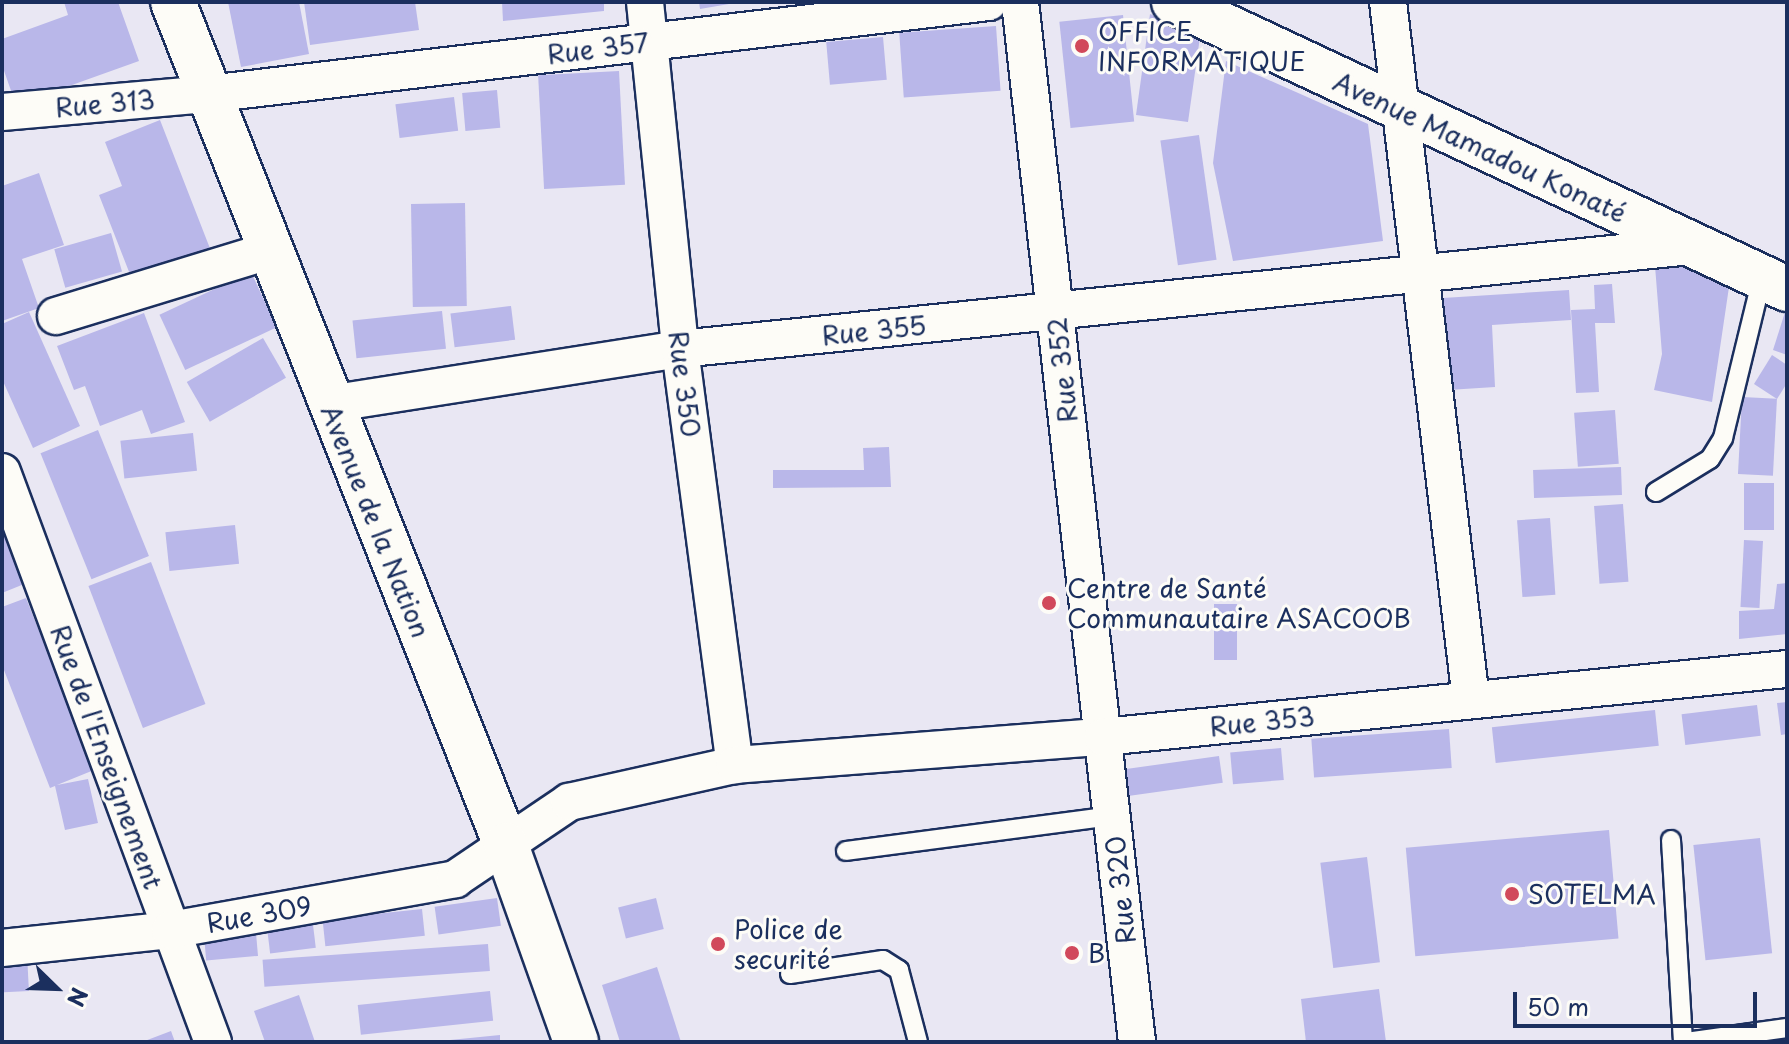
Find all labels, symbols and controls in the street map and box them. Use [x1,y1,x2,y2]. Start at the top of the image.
place label: OFFICE INFORMATIQUE [1098,15,1306,76]
street label: Rue 357 [544,26,652,70]
marker: OFFICE INFORMATIQUE [1073,37,1091,55]
street label: Avenue Mamadou Konaté [1329,65,1631,229]
street label: Rue 313 [53,83,157,123]
street label: Rue 355 [819,309,929,351]
street label: Rue 352 [1041,315,1083,425]
street label: Rue 350 [663,328,707,440]
street label: Avenue de la Nation [315,399,437,643]
place label: Centre de Santé Communautaire ASACOOB [1067,572,1413,634]
marker: Centre de Santé Communautaire ASACOOB [1038,592,1060,614]
street label: Rue de l'Enseignement [44,619,170,895]
street label: Rue 353 [1207,700,1317,742]
street label: Rue 320 [1099,833,1141,947]
place label: SOTELMA [1528,878,1656,910]
marker: SOTELMA [1503,885,1521,903]
street label: Rue 309 [203,889,315,939]
place label: Police de securité [734,913,842,974]
marker: Police de securité [709,935,727,953]
place label: B [1088,937,1105,969]
marker: B [1063,944,1081,962]
north arrow [16,948,96,1028]
scale bar [1517,976,1761,1026]
text: N [60,983,97,1012]
text: 50 m [1527,988,1589,1024]

